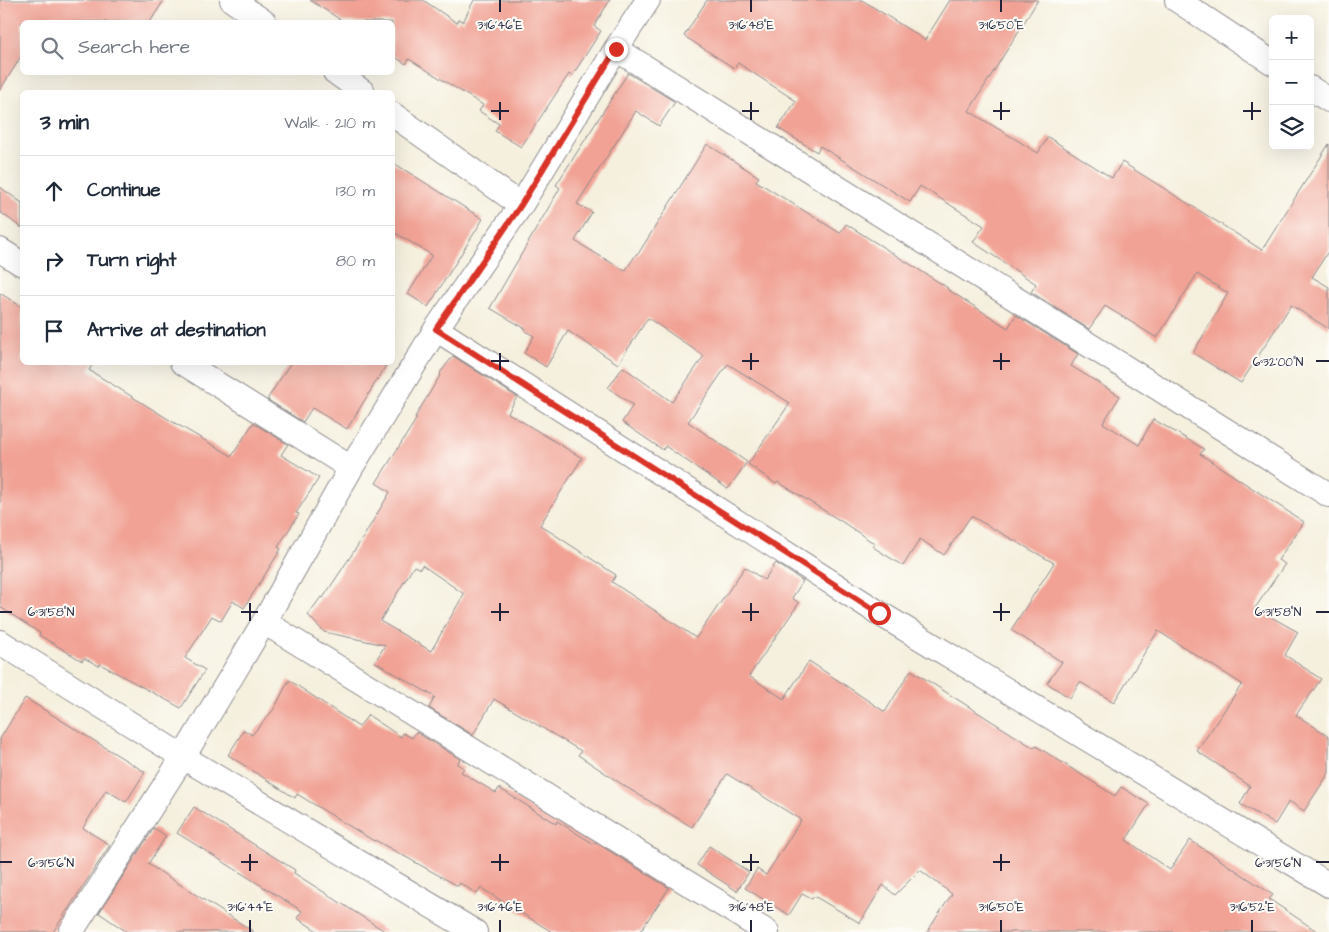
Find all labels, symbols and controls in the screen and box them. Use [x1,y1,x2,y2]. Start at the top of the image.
map controls [1269,15,1314,150]
button: + [1269,15,1314,60]
text: 3°16'46"E [477,17,523,34]
text: 3°16'48"E [728,17,774,34]
text: 3°16'50"E [978,17,1024,34]
search box [20,20,395,75]
icon: search [38,34,66,62]
text: Search here [78,34,190,61]
route end [605,38,628,61]
button: − [1269,60,1314,105]
button: layers [1269,105,1314,150]
text: 3 min [40,108,89,137]
text: Walk · 210 m [284,112,375,134]
icon: ahead [40,177,68,205]
text: Continue [87,177,161,204]
text: 130 m [336,180,375,202]
icon: right [40,247,68,275]
text: Turn right [87,247,176,274]
text: 80 m [336,250,375,272]
icon: arrive [40,317,68,345]
text: Arrive at destination [87,317,266,344]
text: 6°32'00"N [1253,354,1304,371]
route start [868,602,891,625]
text: 6°31'58"N [28,604,75,621]
text: 6°31'58"N [1255,604,1302,621]
text: 6°31'56"N [28,855,75,872]
text: 6°31'56"N [1255,855,1302,872]
text: 3°16'44"E [227,899,273,916]
text: 3°16'46"E [477,899,523,916]
text: 3°16'48"E [728,899,774,916]
text: 3°16'50"E [978,899,1024,916]
text: 3°16'52"E [1229,899,1275,916]

